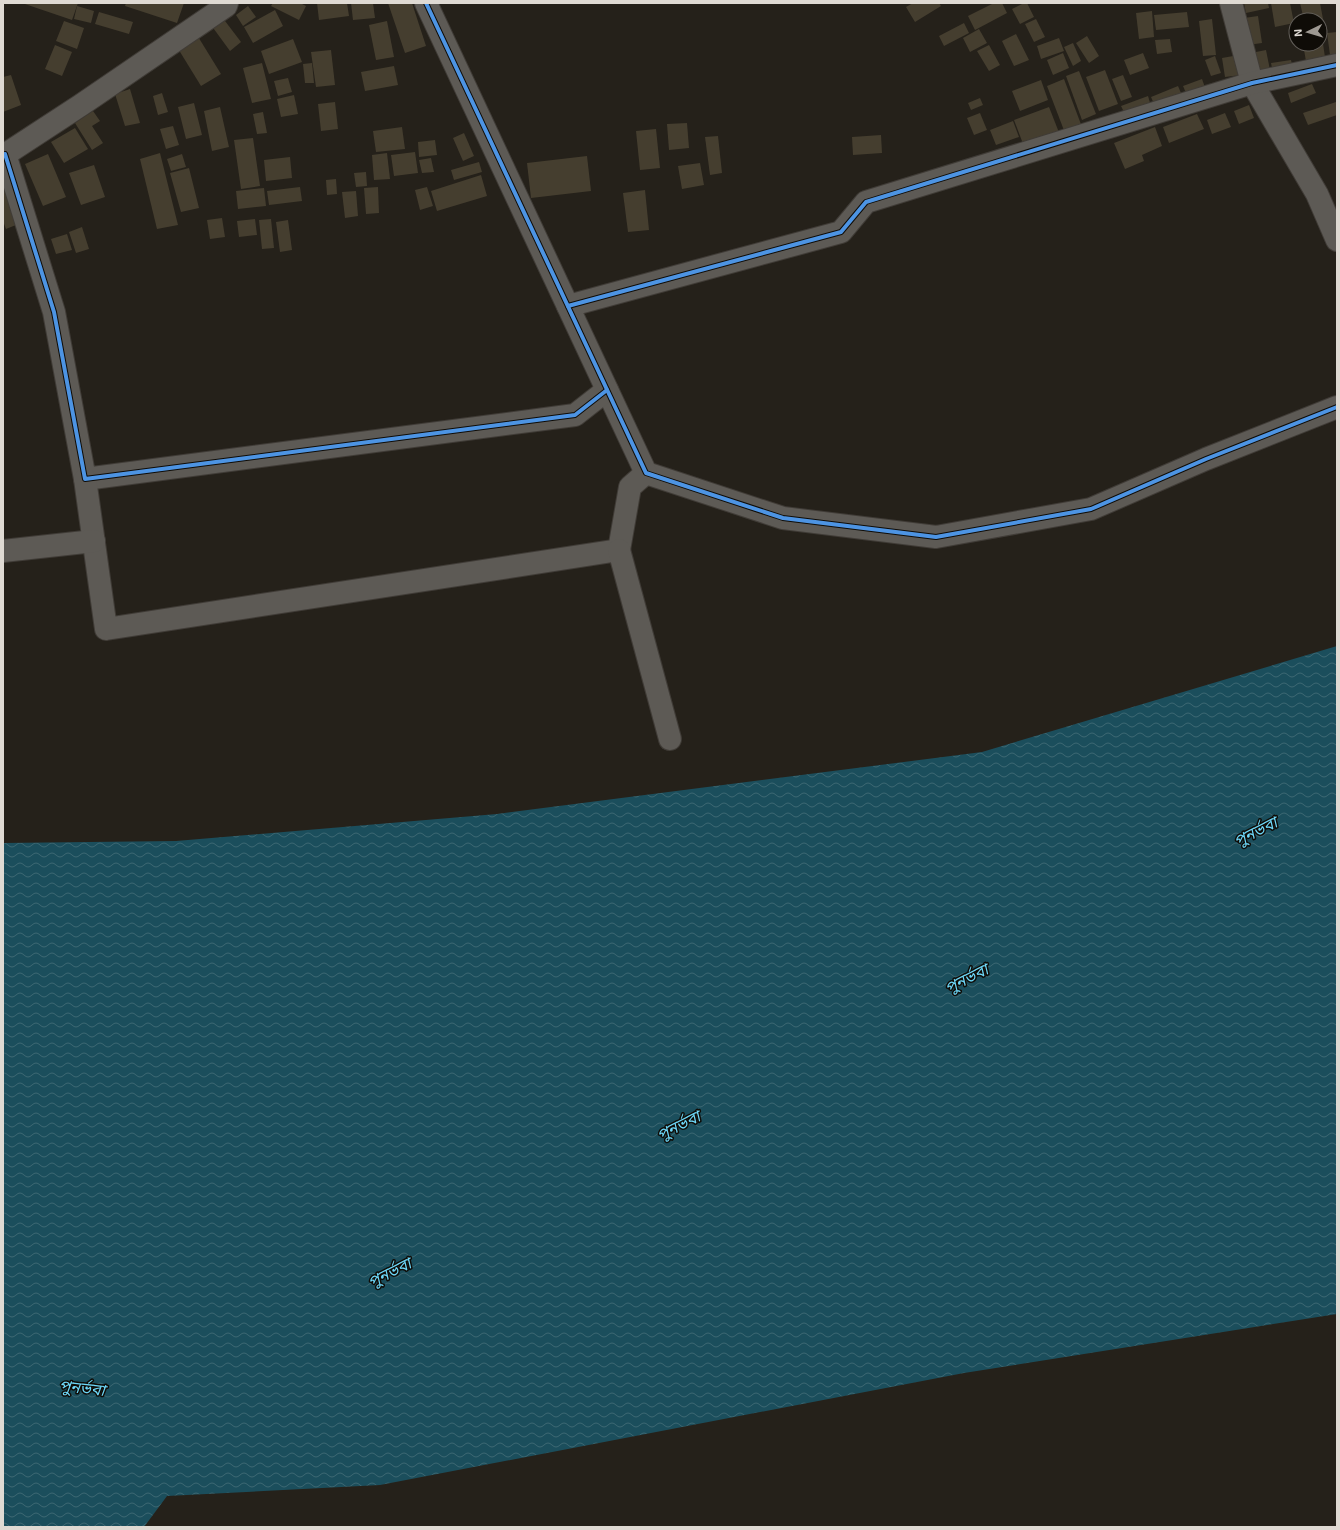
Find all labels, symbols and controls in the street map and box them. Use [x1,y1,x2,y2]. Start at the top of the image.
north arrow [1288,12,1328,52]
text: N [1291,28,1304,37]
water label: পুনর্ভবা [1230,811,1283,851]
water label: পুনর্ভবা [941,958,994,998]
water label: পুনর্ভবা [653,1105,706,1145]
water label: পুনর্ভবা [364,1252,417,1292]
water label: পুনর্ভবা [58,1375,109,1400]

